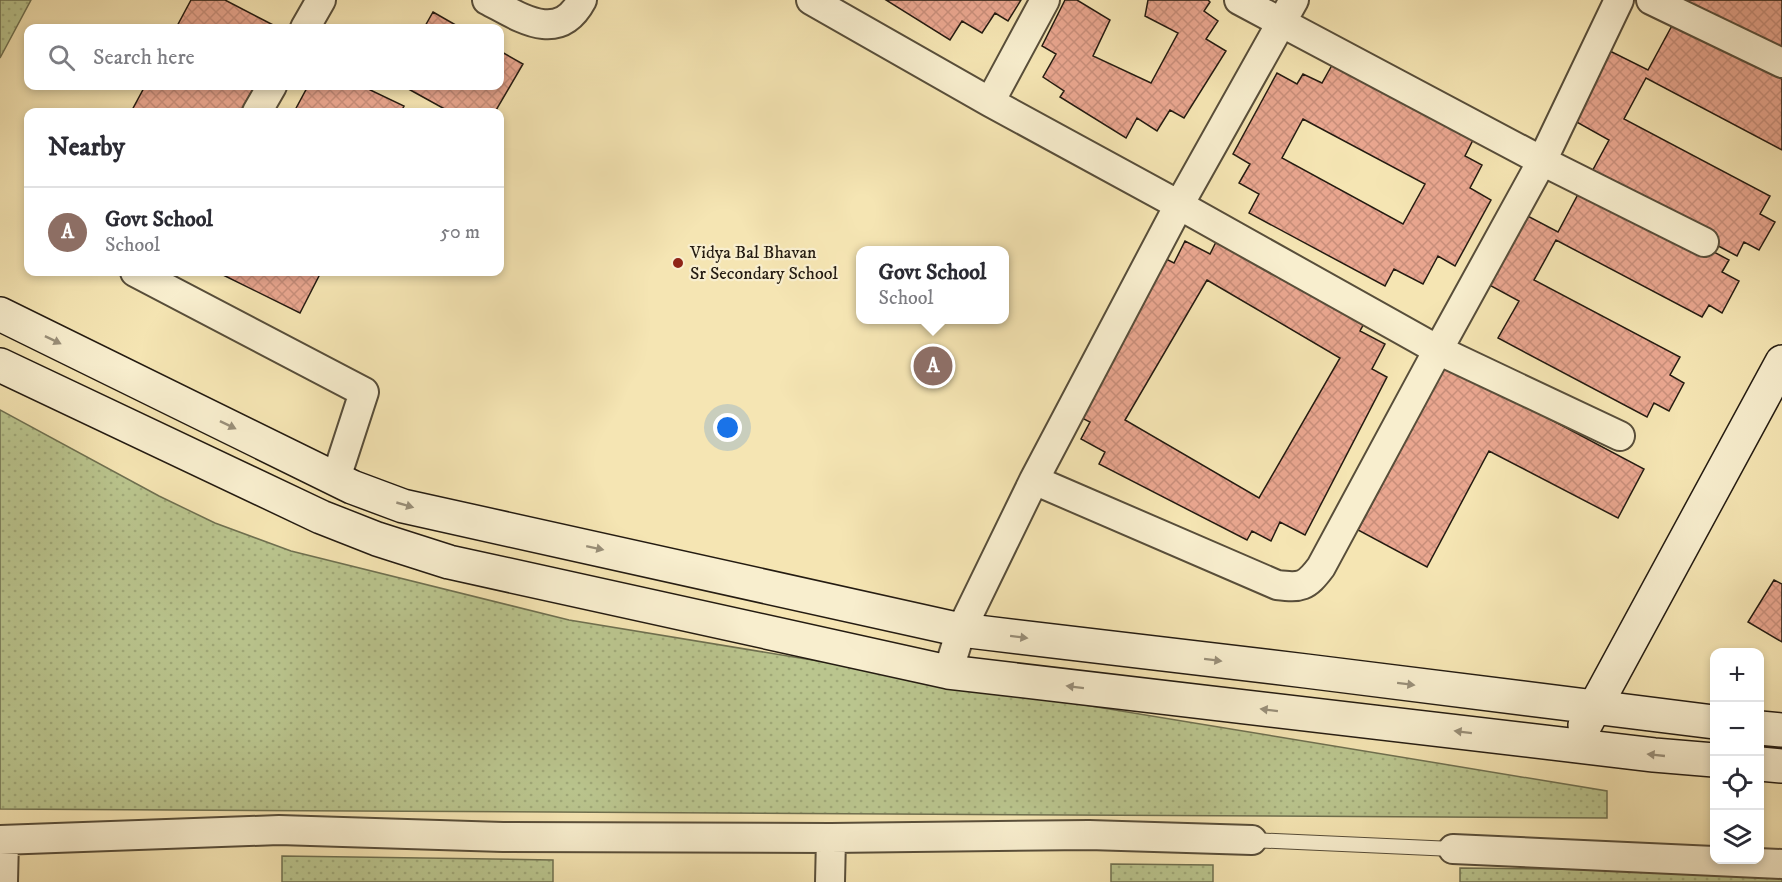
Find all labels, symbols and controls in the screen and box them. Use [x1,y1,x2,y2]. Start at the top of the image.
search box [24,24,504,90]
icon: search [45,41,78,74]
text: Search here [93,44,195,71]
text: Nearby [48,131,125,164]
text: Govt School [105,206,213,233]
text: A [61,220,74,245]
text: 50 m [440,220,480,245]
text: School [105,233,160,258]
place label: Vidya Bal Bhavan Sr Secondary School [689,242,838,285]
popup [856,246,1009,324]
marker: Vidya Bal Bhavan Sr Secondary School [671,256,685,270]
text: Govt School [879,259,986,286]
text: School [879,286,933,311]
one-way arrow [44,335,61,344]
pin: A [914,344,952,388]
your location [713,413,742,442]
one-way arrow [219,421,236,430]
one-way arrow [396,501,414,511]
one-way arrow [586,544,605,553]
one-way arrow [1010,632,1029,642]
map controls [1710,648,1764,864]
button: + [1710,648,1764,702]
one-way arrow [1203,655,1222,665]
one-way arrow [1397,679,1416,689]
one-way arrow [1066,682,1085,691]
button: − [1710,702,1764,756]
one-way arrow [1259,705,1278,714]
one-way arrow [1453,728,1472,737]
one-way arrow [1647,750,1666,760]
button: locate [1710,756,1764,810]
button: layers [1710,810,1764,864]

